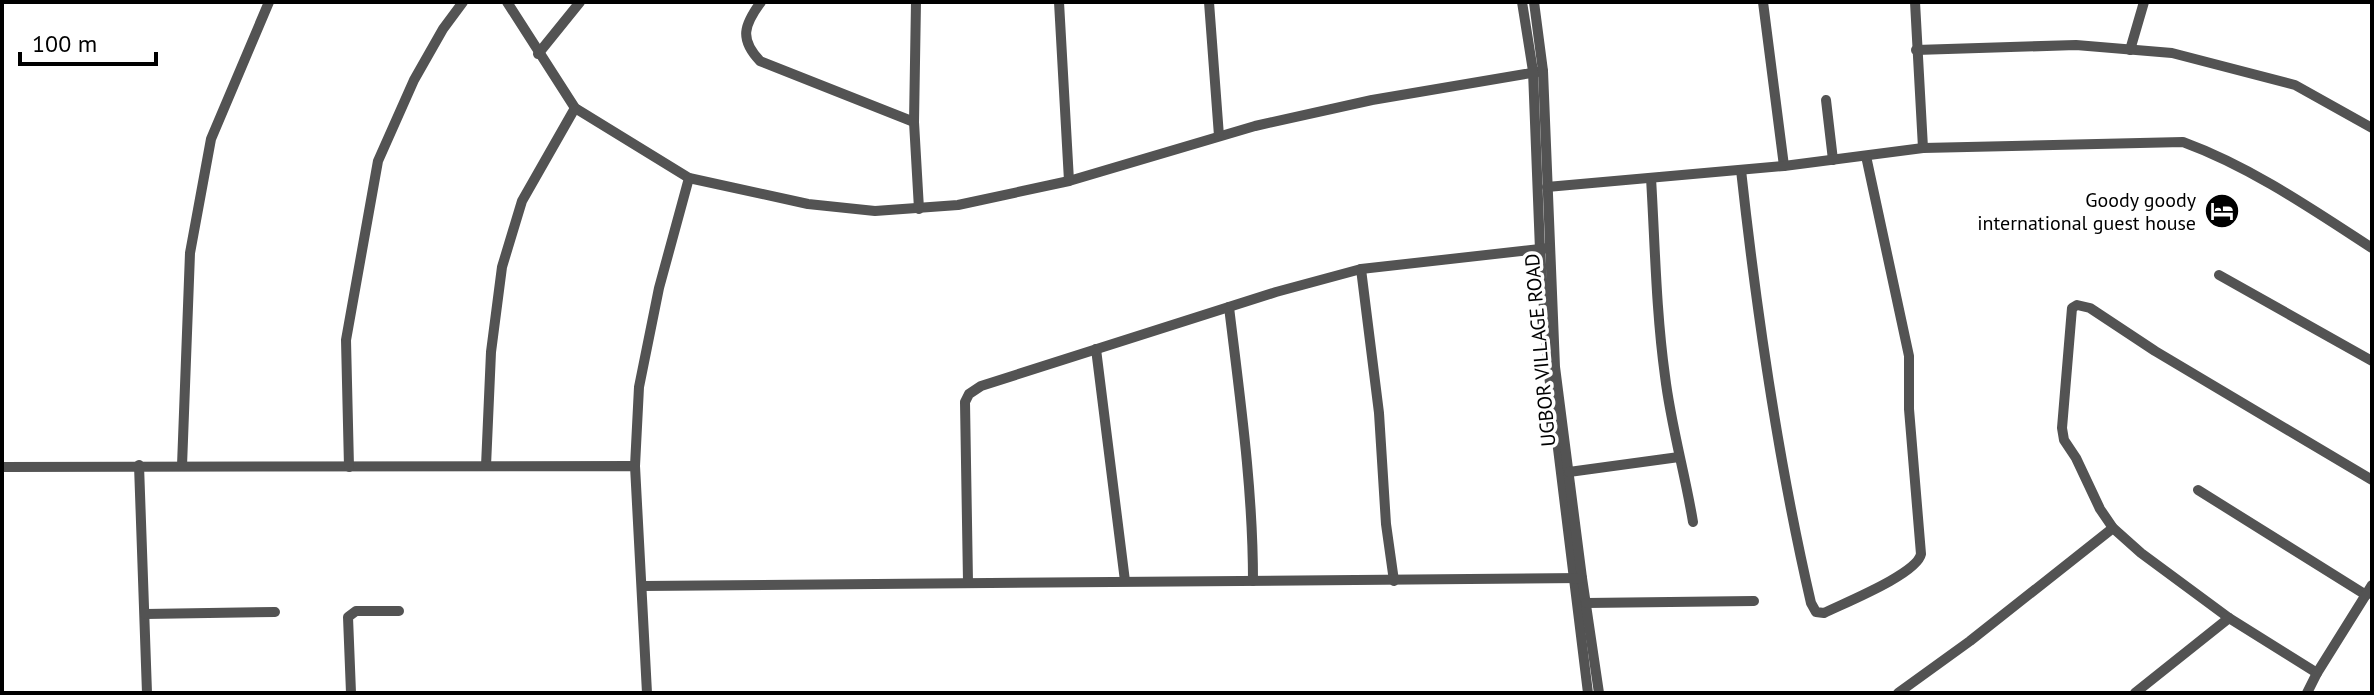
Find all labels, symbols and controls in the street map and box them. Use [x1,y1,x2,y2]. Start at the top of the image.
scale bar [20,16,156,66]
text: 100 m [32,28,97,59]
place label: Goody goody international guest house [1977,187,2197,236]
hotel icon: Goody goody international guest house [2203,192,2241,230]
street label: UGBOR VILLAGE ROAD [1519,252,1561,448]

